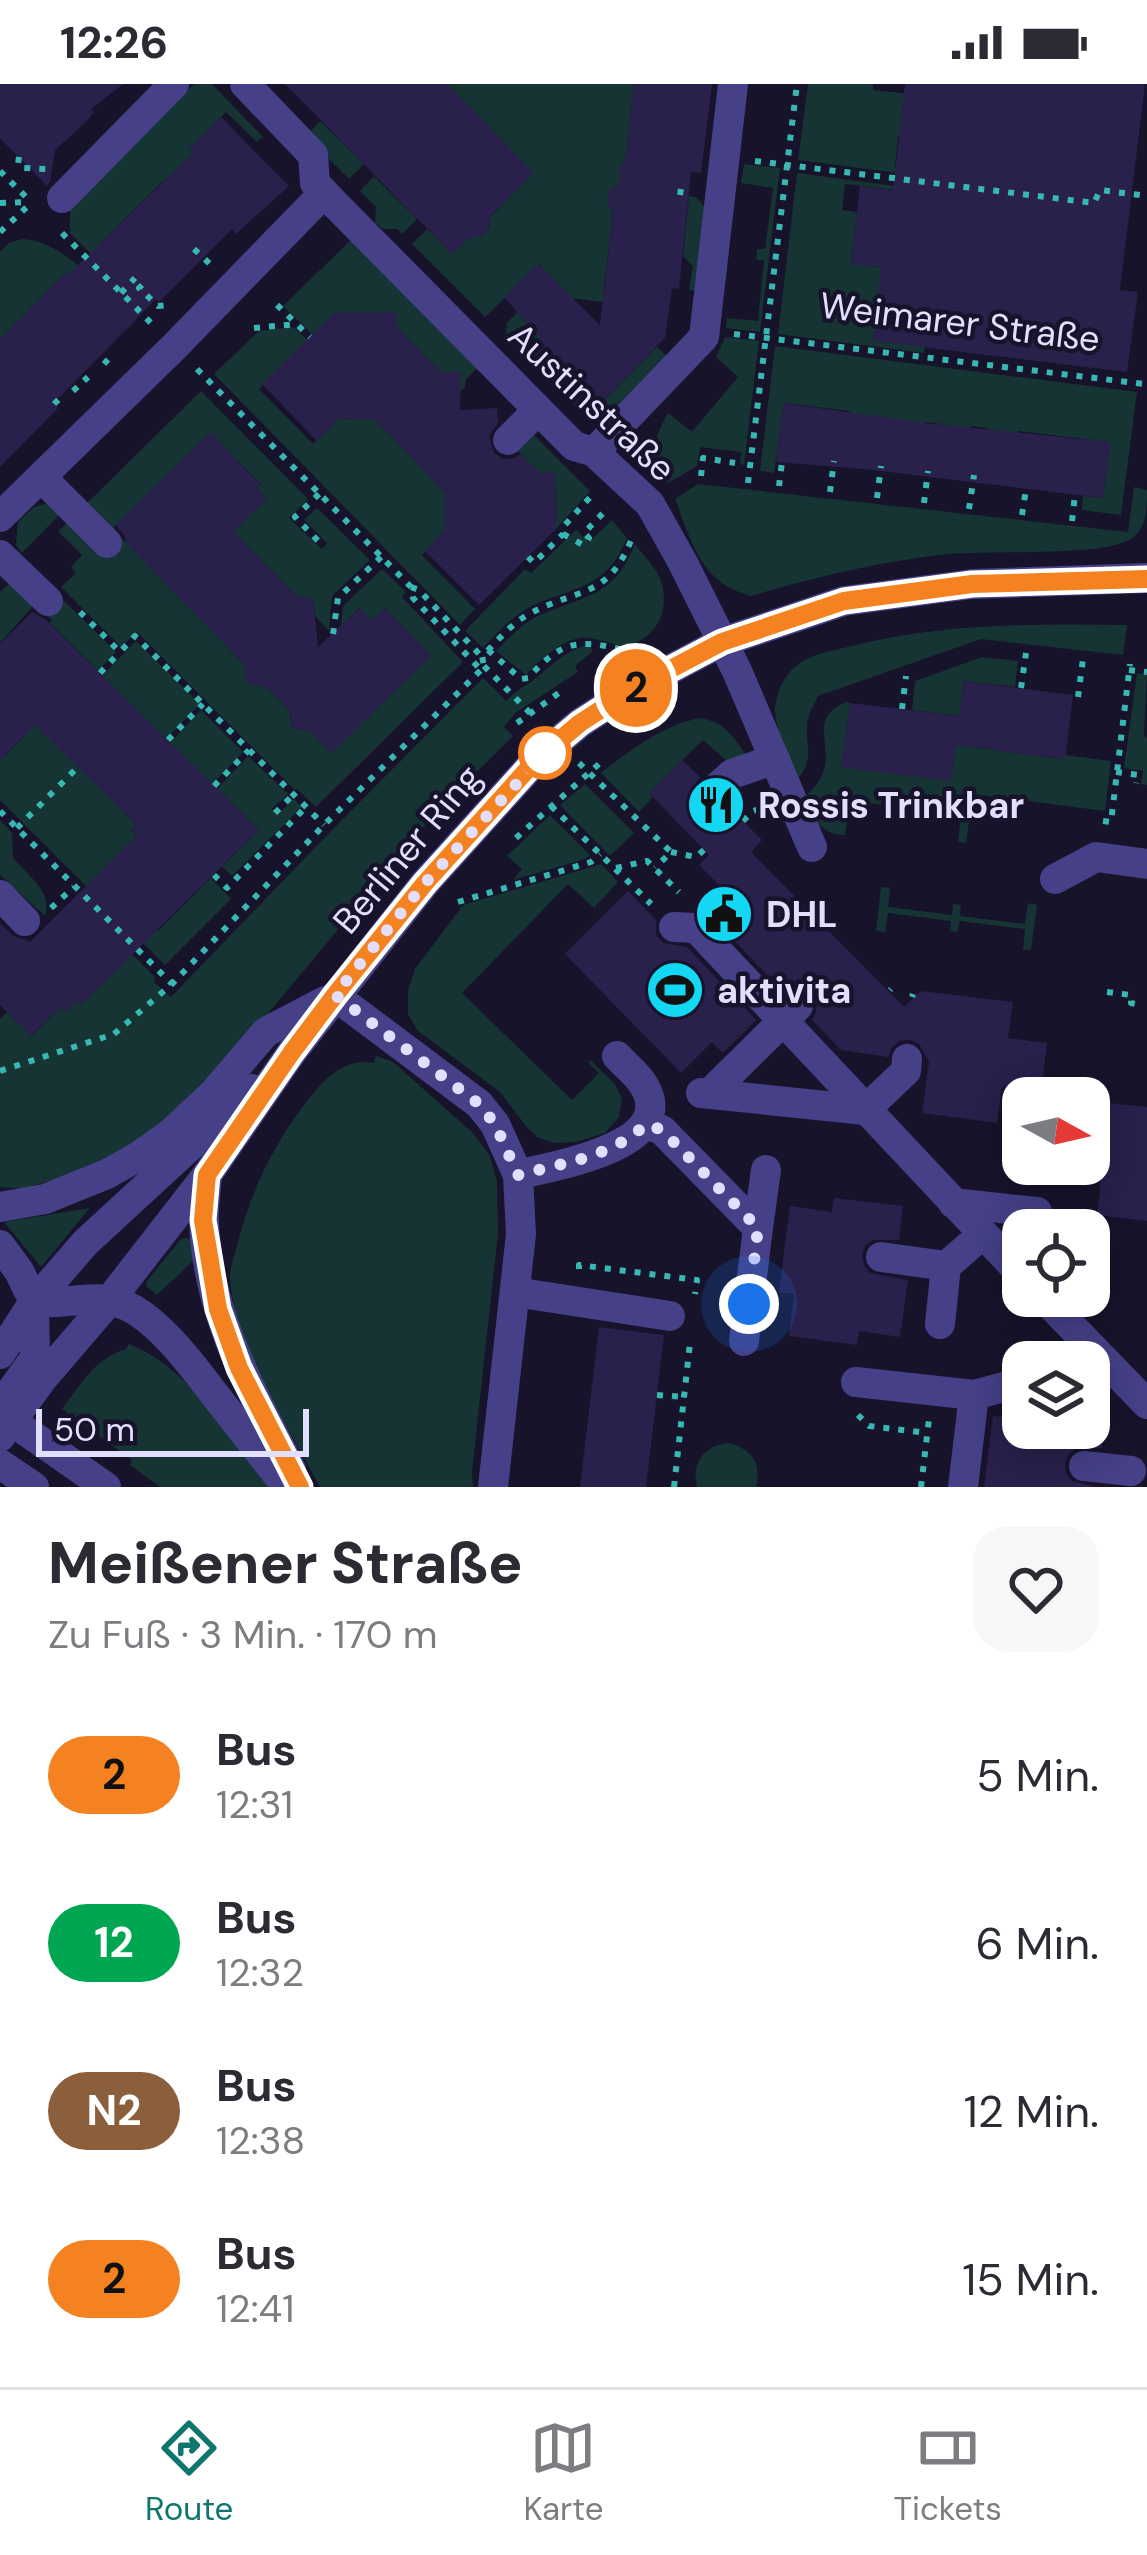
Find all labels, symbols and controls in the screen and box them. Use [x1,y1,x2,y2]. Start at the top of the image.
text: 12:26 [60,13,168,72]
street label: Weimarer Straße [817,282,1103,362]
street label: Austinstraße [498,312,686,492]
line badge: 2 [597,649,675,727]
text: 2 [624,660,648,715]
unlabelled marker [520,728,570,778]
street label: Berliner Ring [322,755,492,943]
restaurant icon: Rossis Trinkbar [685,774,747,836]
place label: Rossis Trinkbar [758,782,1024,829]
public building icon: DHL [693,883,755,945]
place label: DHL [766,891,837,938]
sports icon: aktivita [644,959,706,1021]
place label: aktivita [717,967,851,1014]
north arrow [1002,1077,1110,1185]
map controls [1002,1077,1110,1449]
button: locate [1002,1209,1110,1317]
your location [719,1274,779,1334]
button: layers [1002,1341,1110,1449]
scale bar [36,1403,309,1456]
text: 50 m [54,1408,135,1451]
text: Meißener Straße [48,1526,522,1601]
button: heart [973,1526,1099,1652]
text: Zu Fuß · 3 Min. · 170 m [48,1609,438,1660]
text: Bus [216,1720,296,1779]
text: 5 Min. [976,1746,1099,1805]
text: 2 [102,1747,126,1802]
text: 12:31 [216,1779,293,1830]
text: Bus [216,1888,296,1947]
text: 6 Min. [975,1914,1099,1973]
text: 12 [94,1915,134,1970]
text: 12:32 [216,1947,304,1998]
text: Bus [216,2056,296,2115]
text: 12 Min. [964,2082,1099,2141]
text: N2 [87,2083,141,2138]
text: 12:38 [216,2115,305,2166]
text: Bus [216,2224,296,2283]
text: 15 Min. [962,2250,1099,2309]
text: 2 [102,2251,126,2306]
text: 12:41 [216,2283,294,2334]
tab: Route [145,2415,233,2530]
tab: Karte [523,2415,603,2530]
tab: Tickets [893,2415,1002,2530]

